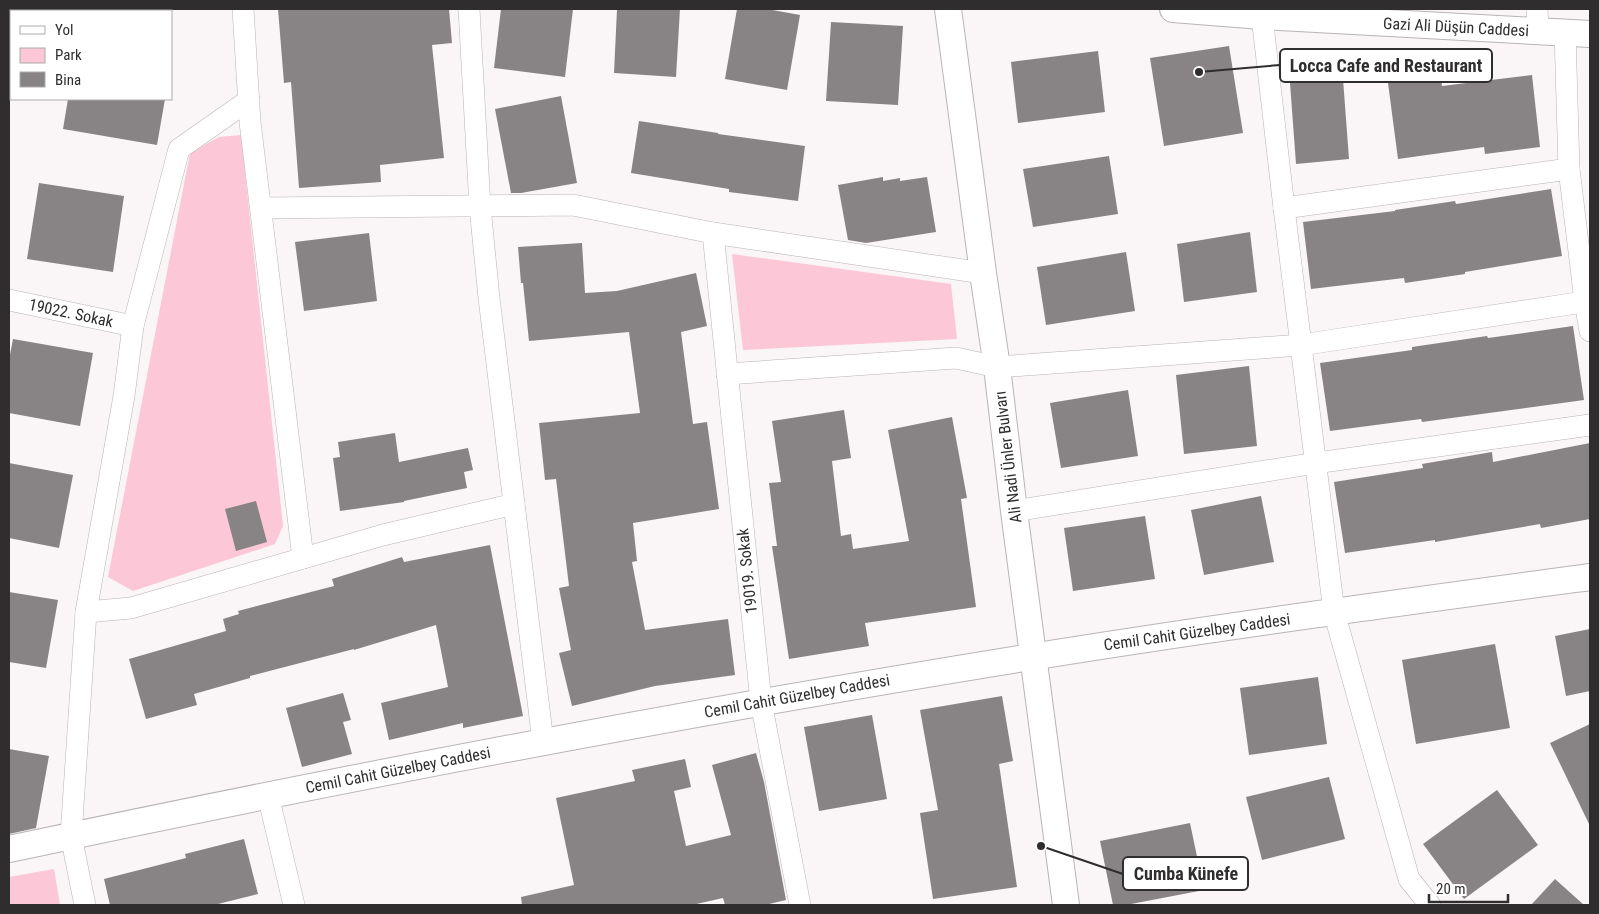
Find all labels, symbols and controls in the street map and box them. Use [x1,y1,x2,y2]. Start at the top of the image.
legend [10,10,172,100]
street label: Gazi Ali Düşün Caddesi [1383,14,1529,40]
text: Yol [55,21,73,39]
text: Park [55,46,82,64]
callout: Locca Cafe and Restaurant [1280,49,1492,82]
text: Locca Cafe and Restaurant [1290,55,1483,76]
text: Bina [55,71,81,89]
street label: 19022. Sokak [27,295,116,331]
street label: Ali Nadi Ünler Bulvarı [990,390,1026,524]
street label: 19019. Sokak [733,527,761,615]
street label: Cemil Cahit Güzelbey Caddesi [1103,610,1291,654]
street label: Cemil Cahit Güzelbey Caddesi [703,670,891,722]
street label: Cemil Cahit Güzelbey Caddesi [304,743,492,797]
callout: Cumba Künefe [1123,857,1248,890]
text: Cumba Künefe [1134,863,1239,884]
scale bar [1429,872,1508,904]
text: 20 m [1436,880,1466,898]

